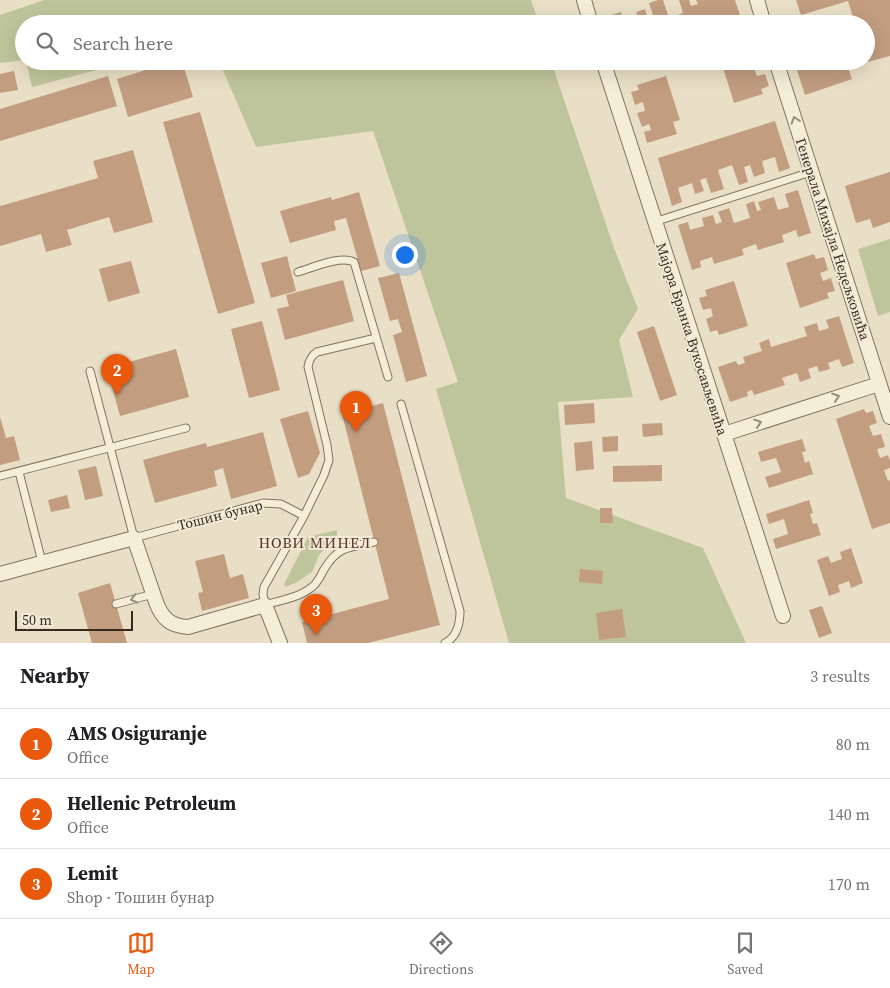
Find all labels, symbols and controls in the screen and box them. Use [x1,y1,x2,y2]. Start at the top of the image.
search box [15,15,875,70]
icon: search [33,29,61,57]
text: Search here [73,30,173,56]
one-way arrow [790,117,800,125]
street label: Генерала Михајла Недељковића [791,135,875,344]
street label: Мајора Бранка Вукосављевића [651,240,733,439]
your location [392,242,418,268]
pin: 2 [101,354,133,395]
pin: 1 [340,391,372,432]
one-way arrow [831,393,840,403]
one-way arrow [754,418,762,428]
street label: Тошин бунар [175,495,265,535]
district label: НОВИ МИНЕЛ [259,532,371,553]
one-way arrow [130,593,139,604]
pin: 3 [300,594,332,635]
scale bar [15,608,132,631]
text: 50 m [22,610,52,630]
text: Nearby [20,661,90,690]
text: 3 results [810,665,870,687]
text: AMS Osiguranje [67,720,207,746]
text: 1 [32,733,40,755]
text: 80 m [836,733,870,755]
text: Office [67,746,109,768]
text: Hellenic Petroleum [67,790,236,816]
text: 2 [32,803,40,825]
text: 140 m [828,803,870,825]
text: Office [67,816,109,838]
text: Lemit [67,860,118,886]
text: 3 [32,873,40,895]
text: 170 m [828,873,870,895]
text: Shop · Тошин бунар [67,886,214,908]
tab: Map [127,929,155,979]
tab: Directions [409,929,473,979]
tab: Saved [727,929,763,979]

